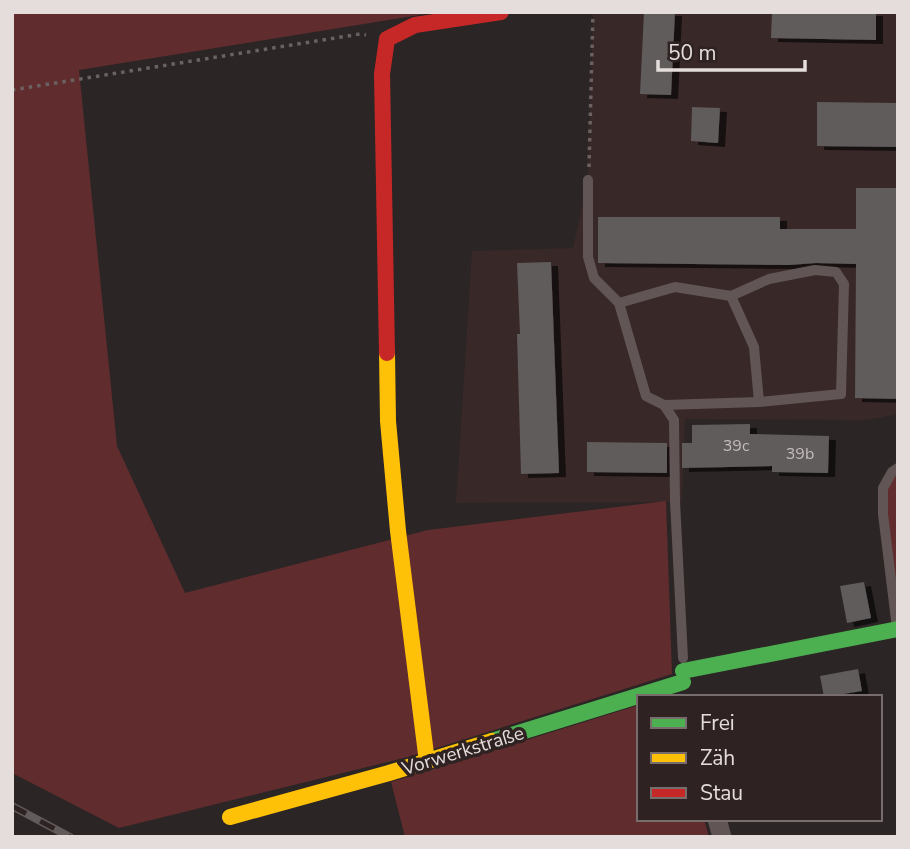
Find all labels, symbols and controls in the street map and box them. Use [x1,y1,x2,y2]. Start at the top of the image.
scale bar [658,28,805,72]
text: 50 m [668,39,717,67]
house number: 39c [723,435,750,457]
house number: 39b [786,443,814,465]
legend [637,695,882,821]
text: Frei [700,709,735,737]
street label: Vorwerkstraße [398,720,527,782]
text: Zäh [700,744,735,772]
text: Stau [700,779,743,807]

